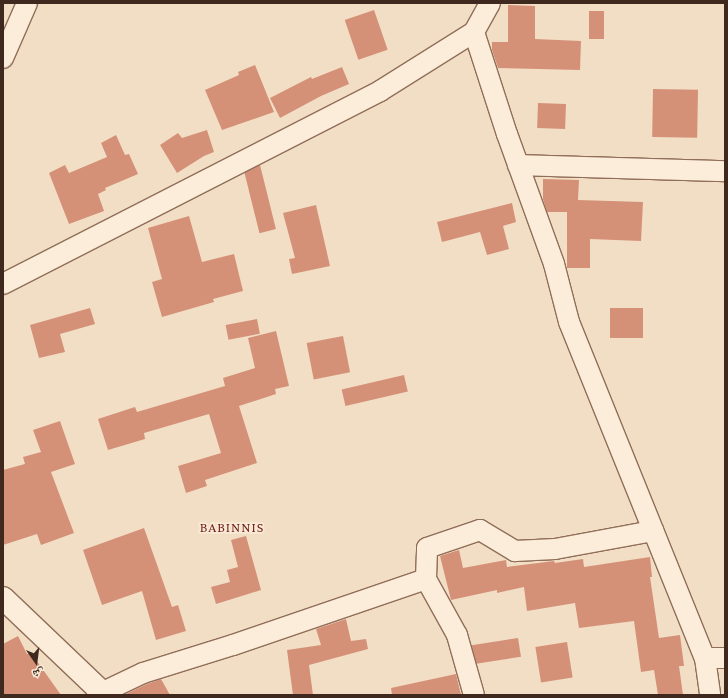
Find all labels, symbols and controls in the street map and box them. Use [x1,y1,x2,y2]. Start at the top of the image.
district label: BABINNIS [200,519,264,535]
north arrow [16,642,56,682]
text: ش [32,666,46,681]

